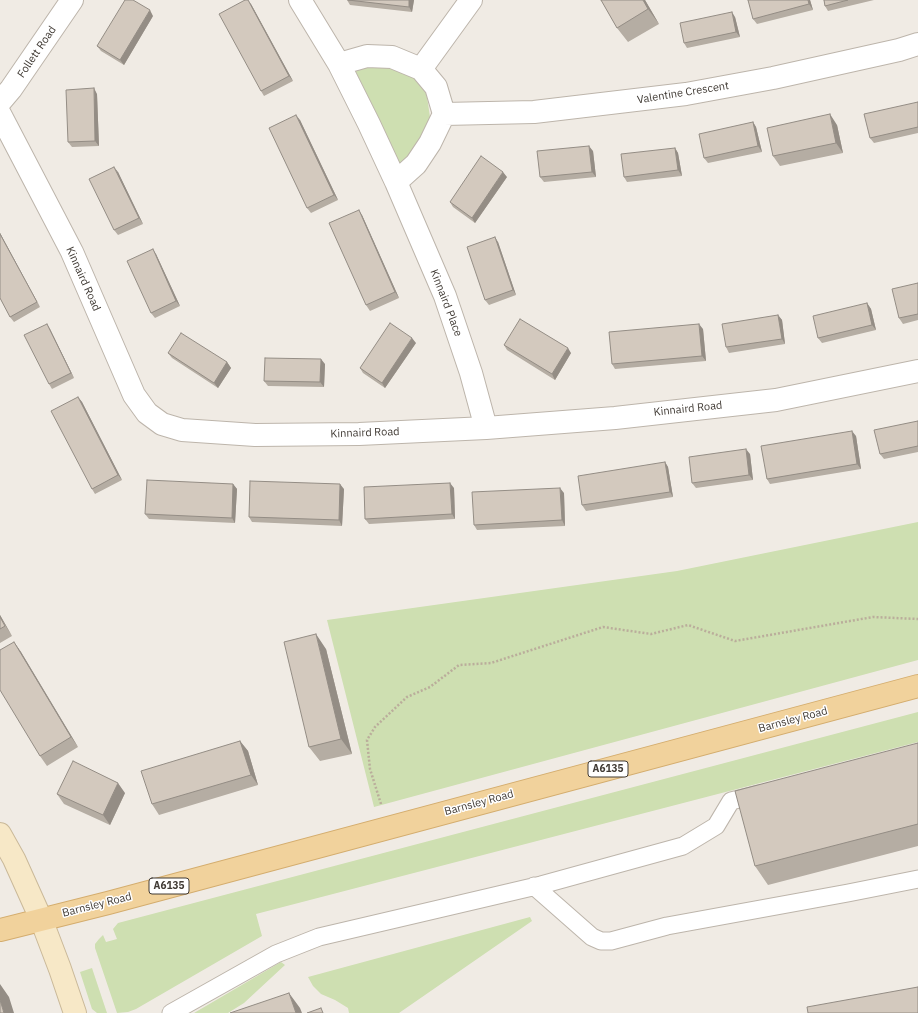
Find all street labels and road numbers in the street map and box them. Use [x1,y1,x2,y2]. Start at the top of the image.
street label: Follett Road [15,24,59,80]
street label: Valentine Crescent [636,79,730,107]
street label: Kinnaird Road [63,245,103,313]
street label: Kinnaird Place [427,268,465,338]
street label: Kinnaird Road [653,399,723,419]
street label: Kinnaird Road [330,425,400,441]
street label: Barnsley Road [757,704,829,736]
road number: A6135 [588,761,628,777]
street label: Barnsley Road [443,787,515,819]
road number: A6135 [149,878,189,894]
street label: Barnsley Road [61,890,133,920]

